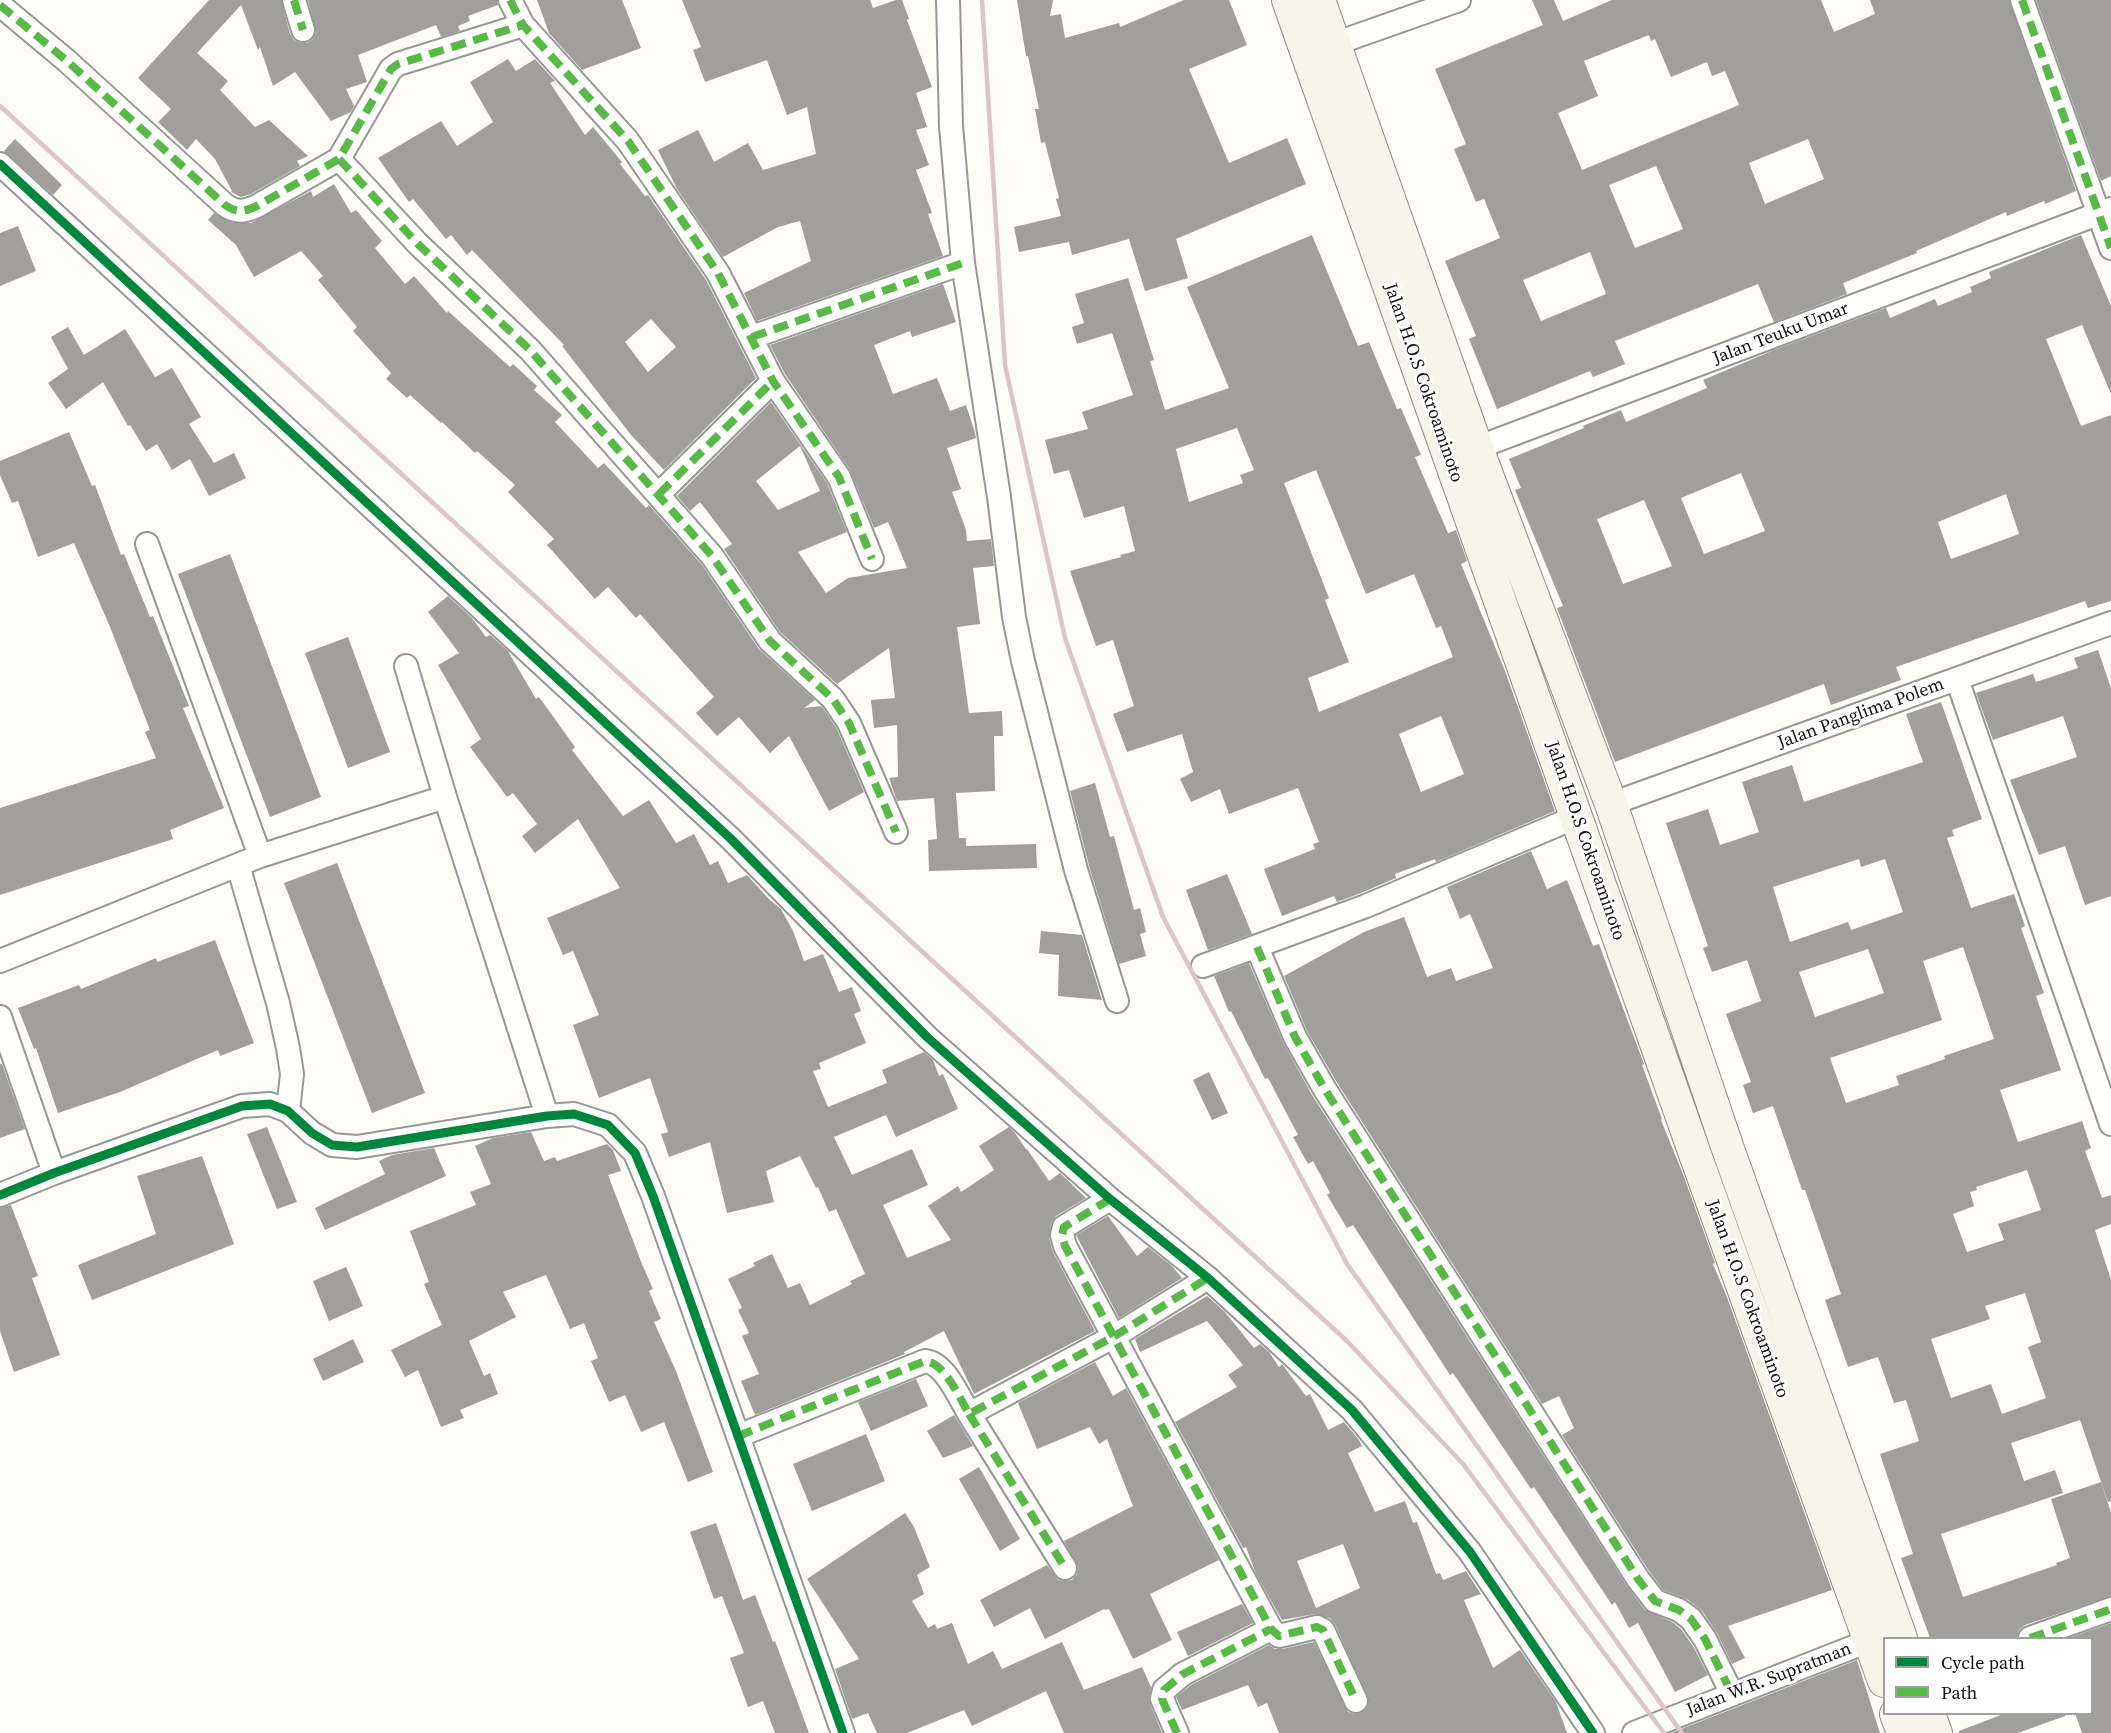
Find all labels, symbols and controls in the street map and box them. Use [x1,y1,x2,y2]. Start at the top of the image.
street label: Jalan H.O.S Cokroaminoto [1379,281,1467,485]
street label: Jalan Teuku Umar [1710,298,1852,370]
street label: Jalan Panglima Polem [1775,674,1947,754]
street label: Jalan H.O.S Cokroaminoto [1541,739,1629,943]
street label: Jalan H.O.S Cokroaminoto [1701,1197,1793,1401]
legend [1883,1637,2093,1715]
street label: Jalan W.R. Supratman [1683,1639,1855,1721]
text: Cycle path [1941,1650,2025,1675]
text: Path [1941,1680,1977,1705]

